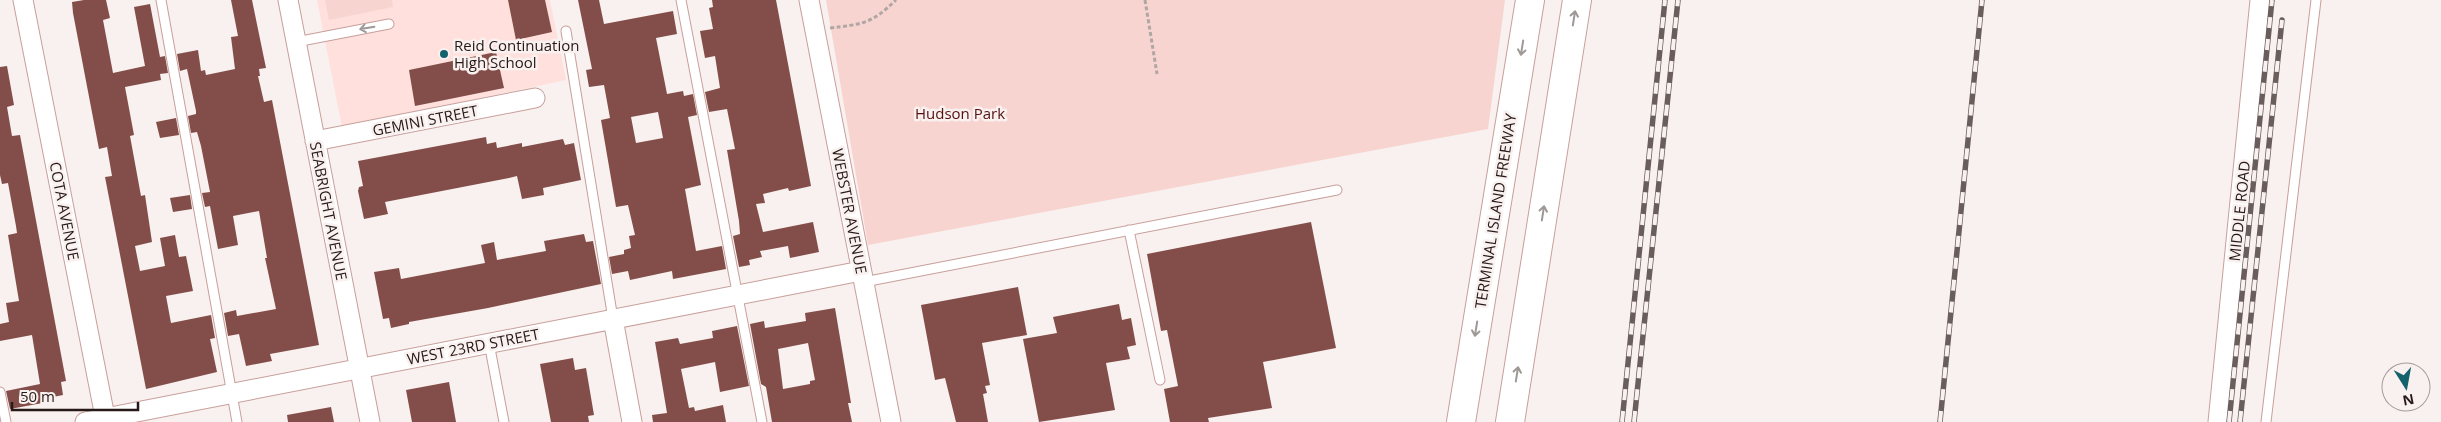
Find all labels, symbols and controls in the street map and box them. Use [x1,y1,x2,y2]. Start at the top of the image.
one-way arrow [1570,11,1580,27]
one-way arrow [360,23,376,33]
place label: Reid Continuation High School [454,35,579,72]
one-way arrow [1516,40,1526,56]
marker: Reid Continuation High School [438,48,450,60]
street label: GEMINI STREET [371,100,480,140]
park label: Hudson Park [915,103,1005,123]
street label: TERMINAL ISLAND FREEWAY [1470,111,1520,310]
street label: SEABRIGHT AVENUE [306,140,352,282]
street label: WEBSTER AVENUE [828,147,872,275]
street label: COTA AVENUE [46,160,84,262]
street label: MIDDLE ROAD [2224,160,2254,262]
one-way arrow [1538,206,1548,222]
one-way arrow [1471,321,1481,337]
street label: WEST 23RD STREET [405,323,542,369]
north arrow [2381,362,2431,412]
one-way arrow [1513,366,1523,382]
scale bar [12,380,139,412]
text: 50 m [20,386,55,406]
text: N [2401,390,2416,411]

